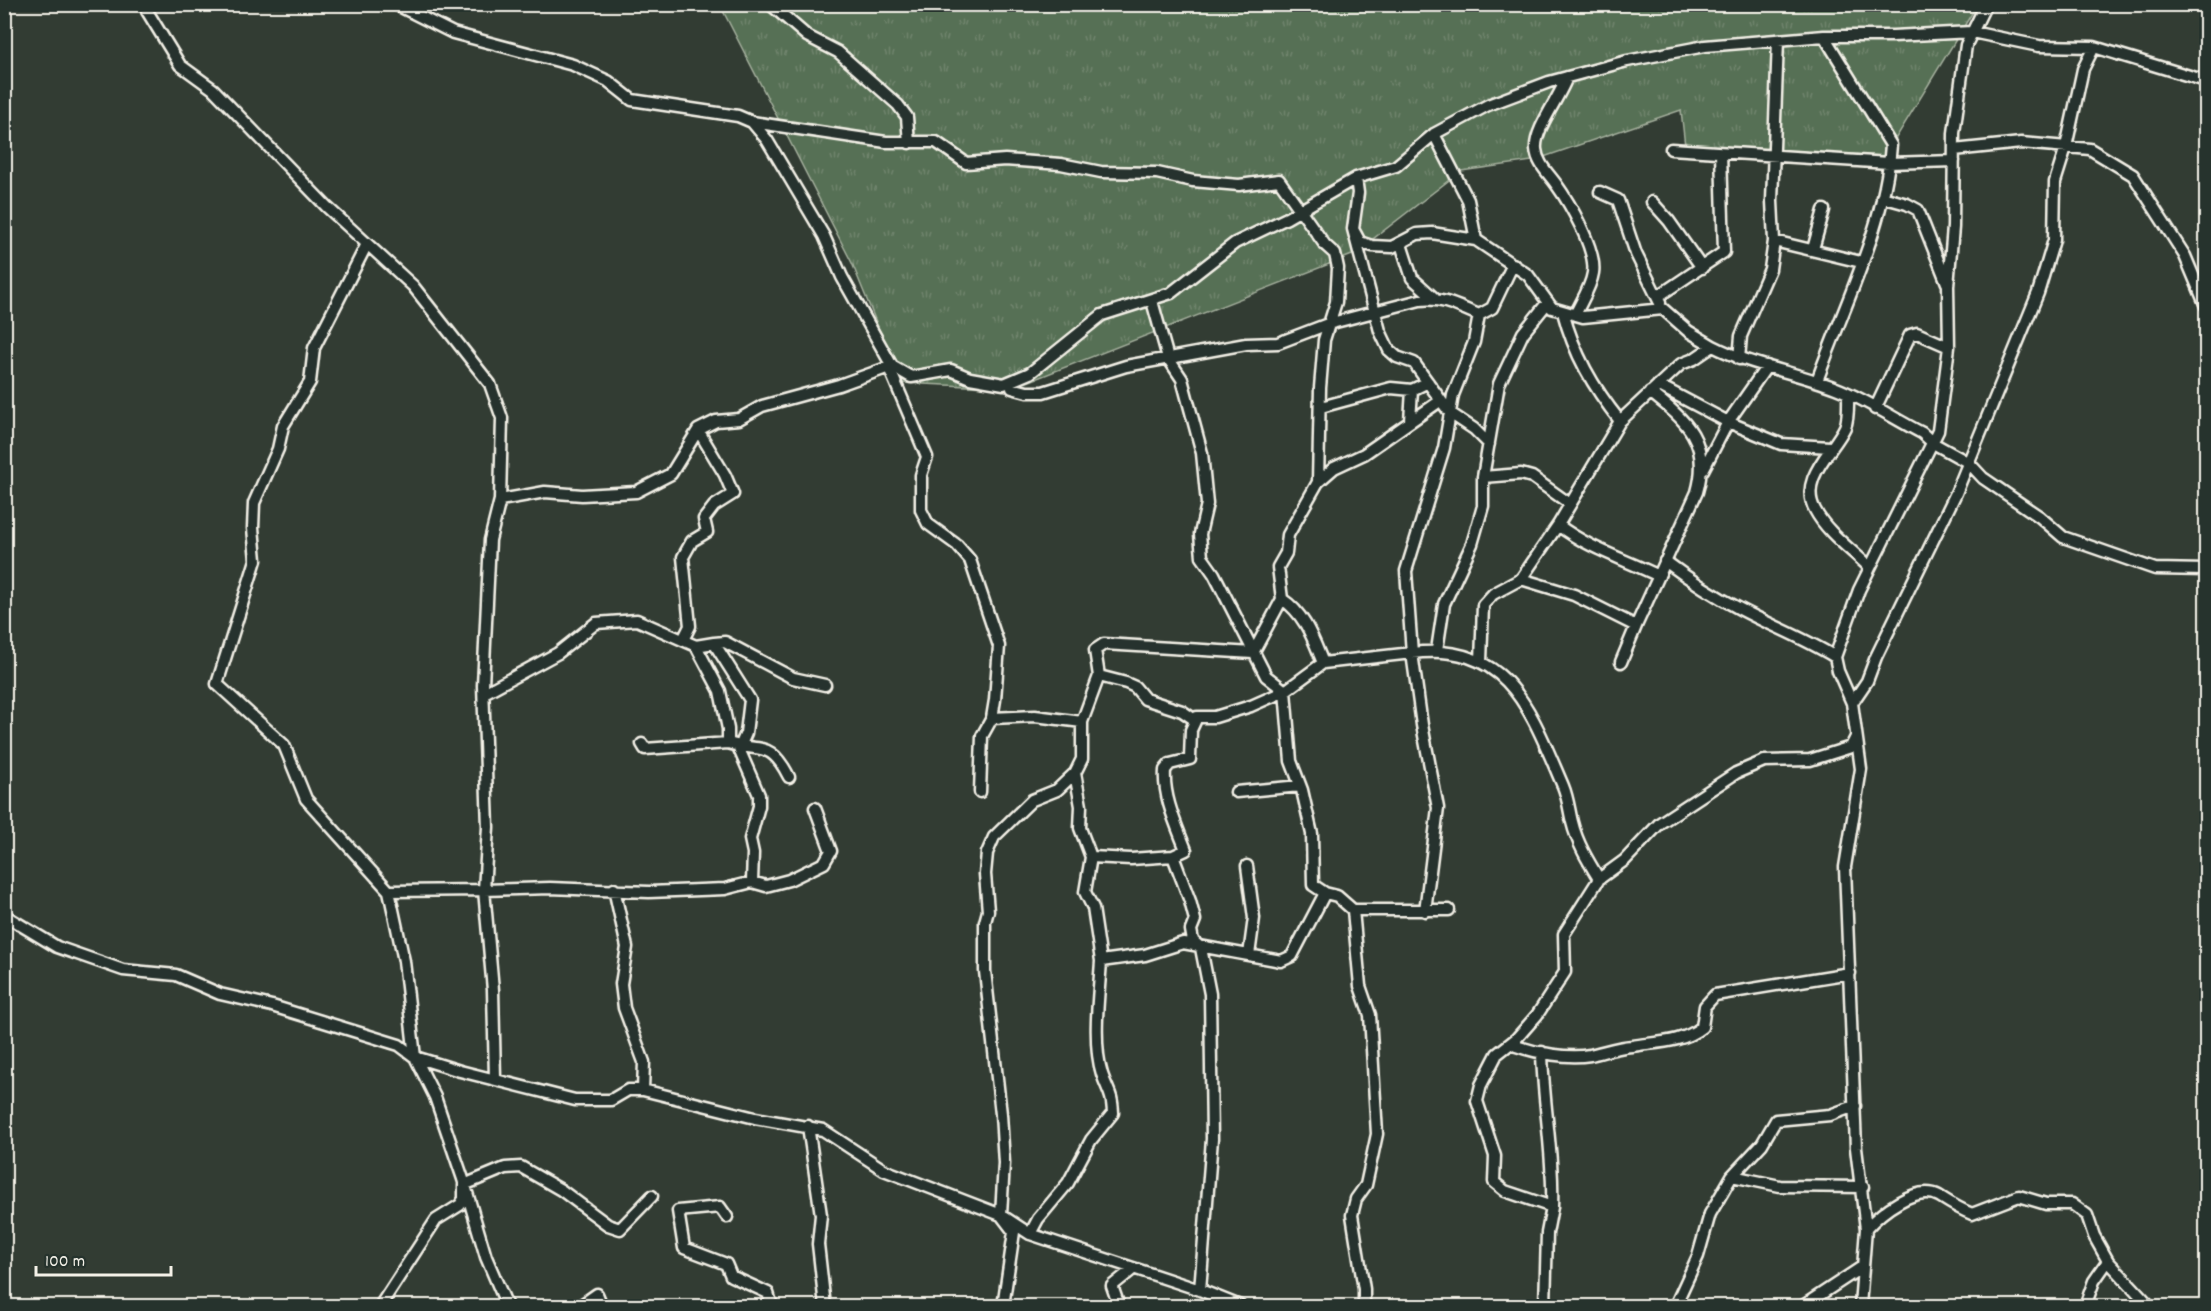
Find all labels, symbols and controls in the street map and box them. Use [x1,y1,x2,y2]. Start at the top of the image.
scale bar [36,1239,171,1277]
text: 100 m [45,1250,85,1275]

